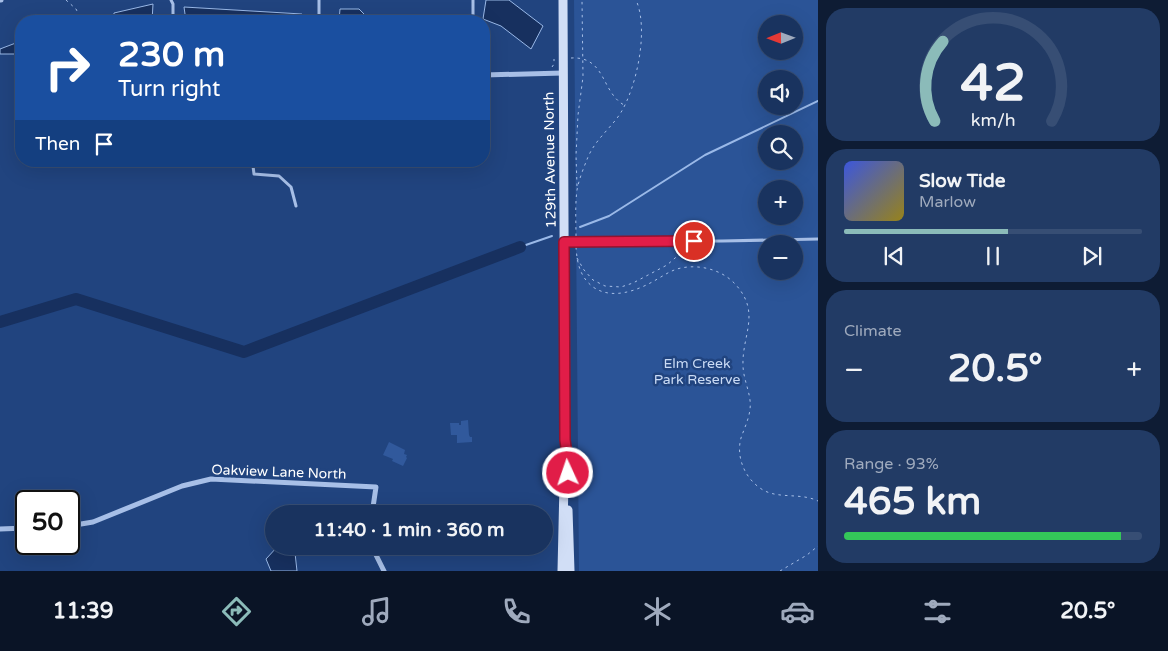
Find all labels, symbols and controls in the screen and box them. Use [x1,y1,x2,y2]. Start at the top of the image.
north arrow [758,15,802,60]
map controls [758,15,803,280]
text: 230 m [118,34,225,76]
icon: right [35,35,100,100]
text: 42 [960,52,1026,115]
button: sound [758,70,803,115]
text: Turn right [118,76,220,102]
street label: 129th Avenue North [540,92,560,228]
text: km/h [971,110,1015,131]
button: search [758,125,803,170]
icon: arrive [90,130,118,158]
text: Then [35,133,80,155]
text: Slow Tide [919,170,1006,192]
button: + [758,180,803,225]
text: Marlow [919,192,976,212]
pin [673,220,715,262]
icon: arrive [680,227,708,255]
button: − [758,235,803,280]
icon: previous [880,242,908,270]
icon: pause [979,242,1007,270]
icon: next [1078,242,1106,270]
text: Climate [844,321,902,341]
text: 20.5° [948,346,1043,392]
text: − [844,353,864,387]
text: + [1126,353,1142,387]
park label: Elm Creek Park Reserve [654,355,740,388]
position arrow [541,446,593,498]
text: Range · 93% [844,454,939,474]
street label: Oakview Lane North [211,461,347,483]
text: 465 km [844,479,981,525]
speed limit sign: 50 [15,490,80,555]
text: 11:40 · 1 min · 360 m [313,519,505,541]
icon: directions [219,594,254,629]
icon: music [359,594,394,629]
icon: phone [499,594,534,629]
icon: climate [640,594,675,629]
icon: car [780,594,815,629]
icon: filters [920,594,955,629]
text: 11:39 [53,598,114,624]
text: 20.5° [1060,598,1115,624]

